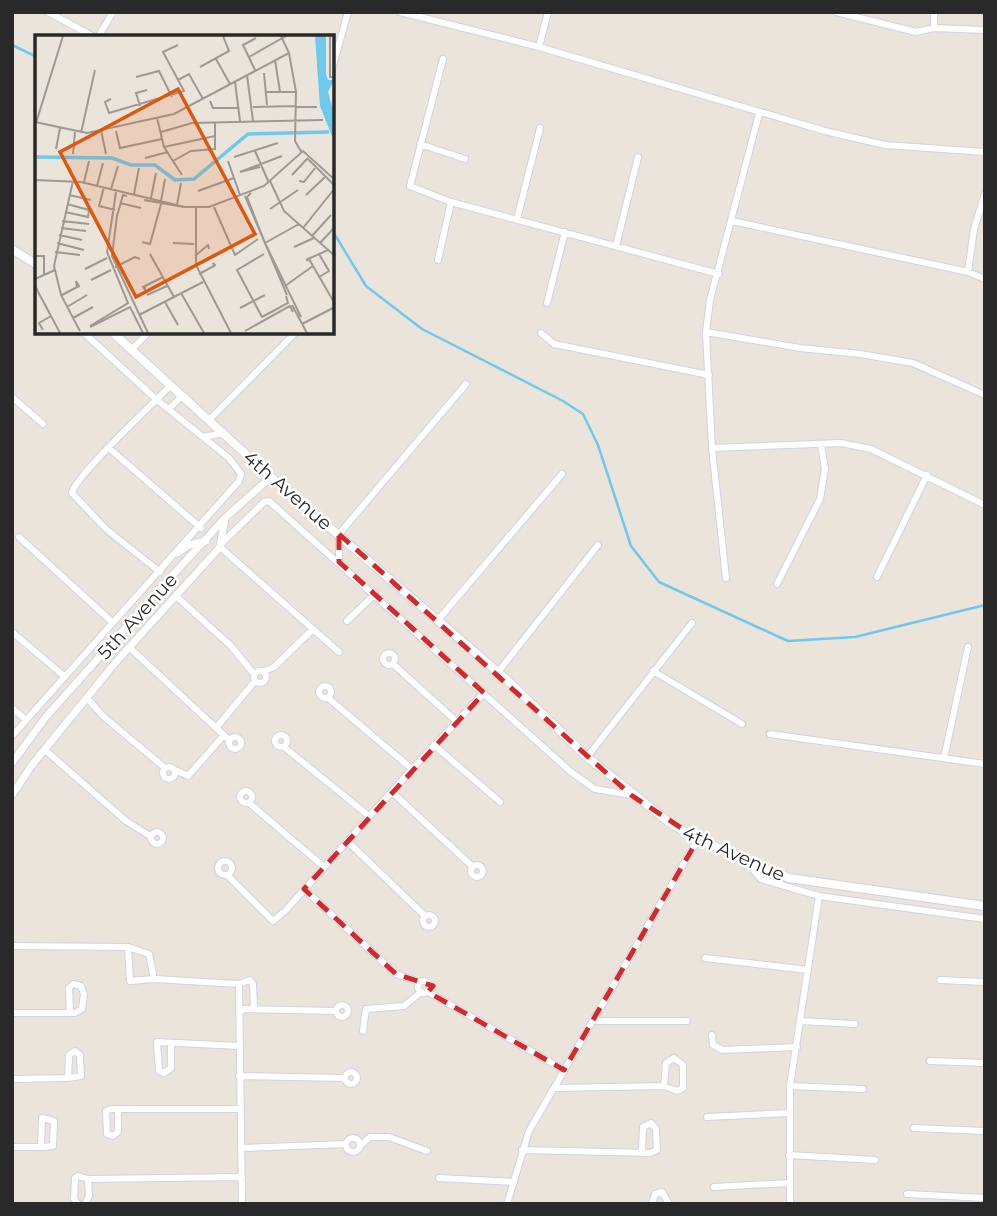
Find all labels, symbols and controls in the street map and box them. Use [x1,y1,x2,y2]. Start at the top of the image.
inset map [35,35,334,334]
street label: 4th Avenue [239,446,337,535]
street label: 5th Avenue [93,569,182,664]
street label: 4th Avenue [679,821,789,886]

